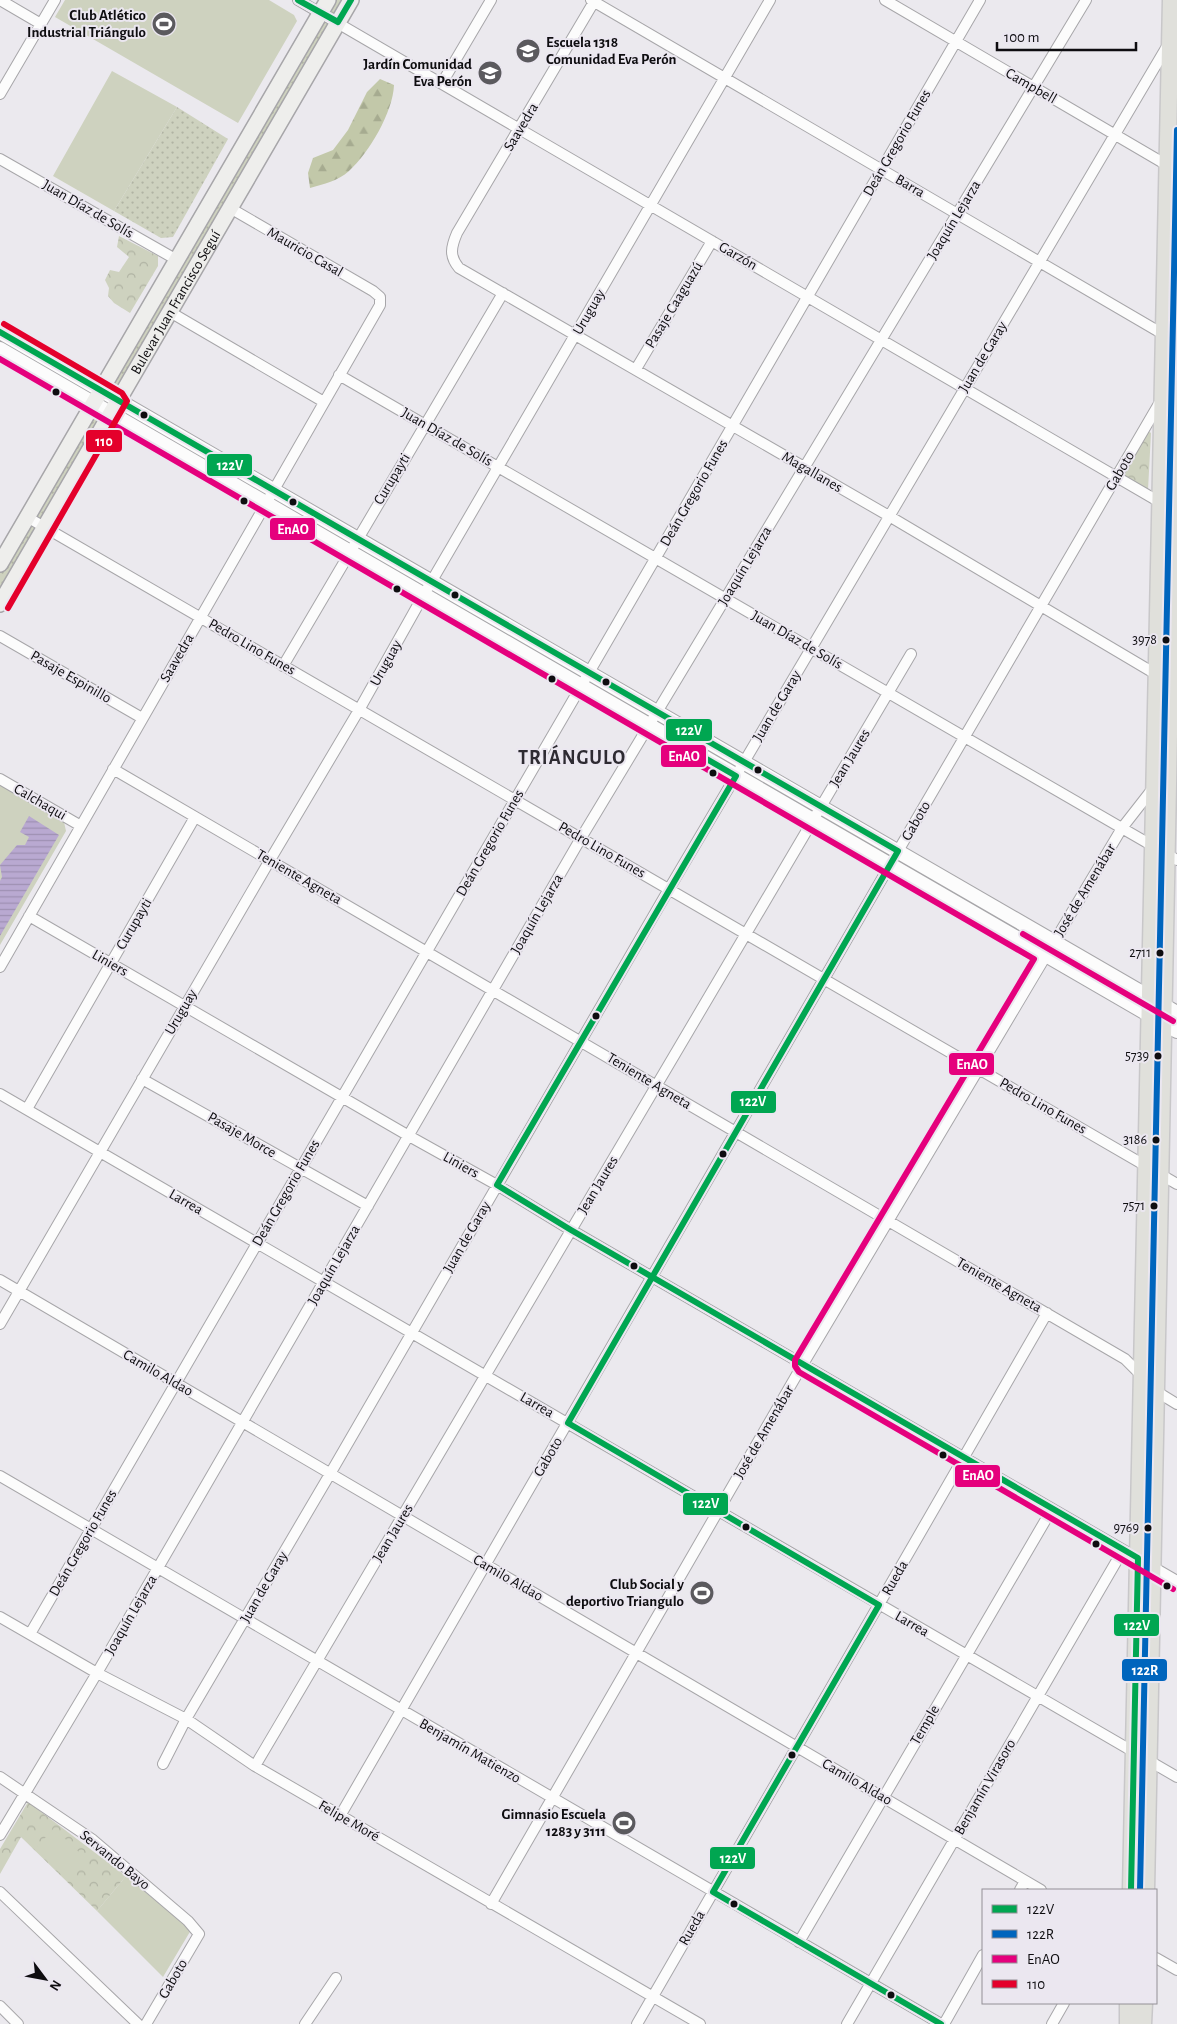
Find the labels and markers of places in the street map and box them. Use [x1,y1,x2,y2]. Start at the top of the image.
place label: Club Atlético Industrial Triángulo [27,8,146,40]
sports icon: Club Atlético Industrial Triángulo [151,11,177,37]
place label: Escuela 1318 Comunidad Eva Perón [546,35,677,67]
school or university icon: Escuela 1318 Comunidad Eva Perón [515,38,541,64]
place label: Jardín Comunidad Eva Perón [363,57,472,89]
school or university icon: Jardín Comunidad Eva Perón [477,60,503,86]
unlabelled marker [51,387,61,397]
unlabelled marker [139,410,149,420]
unlabelled marker [239,496,249,506]
unlabelled marker [288,497,298,507]
unlabelled marker [392,584,402,594]
unlabelled marker [450,590,460,600]
place label: 3978 [1132,633,1157,647]
marker: 3978 [1161,635,1171,645]
unlabelled marker [547,674,557,684]
unlabelled marker [601,677,611,687]
unlabelled marker [753,765,763,775]
unlabelled marker [708,768,718,778]
place label: 2711 [1129,946,1151,960]
marker: 2711 [1155,948,1165,958]
unlabelled marker [591,1011,601,1021]
place label: 5739 [1125,1049,1149,1063]
marker: 5739 [1153,1051,1163,1061]
place label: 3186 [1123,1133,1147,1147]
marker: 3186 [1151,1135,1161,1145]
unlabelled marker [718,1149,728,1159]
place label: 7571 [1123,1199,1145,1213]
marker: 7571 [1149,1201,1159,1211]
unlabelled marker [629,1261,639,1271]
unlabelled marker [938,1450,948,1460]
place label: 9769 [1113,1521,1139,1535]
unlabelled marker [741,1522,751,1532]
marker: 9769 [1143,1523,1153,1533]
unlabelled marker [1091,1539,1101,1549]
place label: Club Social y deportivo Triangulo [566,1577,684,1609]
sports icon: Club Social y deportivo Triangulo [689,1580,715,1606]
unlabelled marker [1162,1581,1172,1591]
unlabelled marker [787,1750,797,1760]
place label: Gimnasio Escuela 1283 y 3111 [501,1807,606,1839]
sports icon: Gimnasio Escuela 1283 y 3111 [611,1810,637,1836]
unlabelled marker [729,1899,739,1909]
unlabelled marker [886,1990,896,2000]

